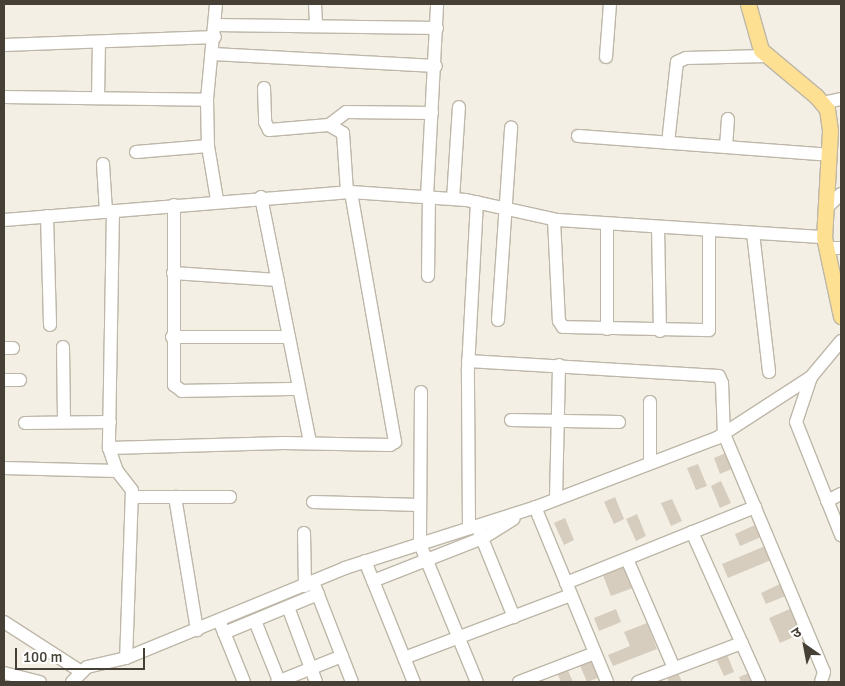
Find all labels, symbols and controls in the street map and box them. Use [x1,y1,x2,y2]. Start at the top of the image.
north arrow [780,621,830,671]
text: उ [788,624,805,642]
scale bar [18,638,148,670]
text: 100 m [23,648,63,666]

